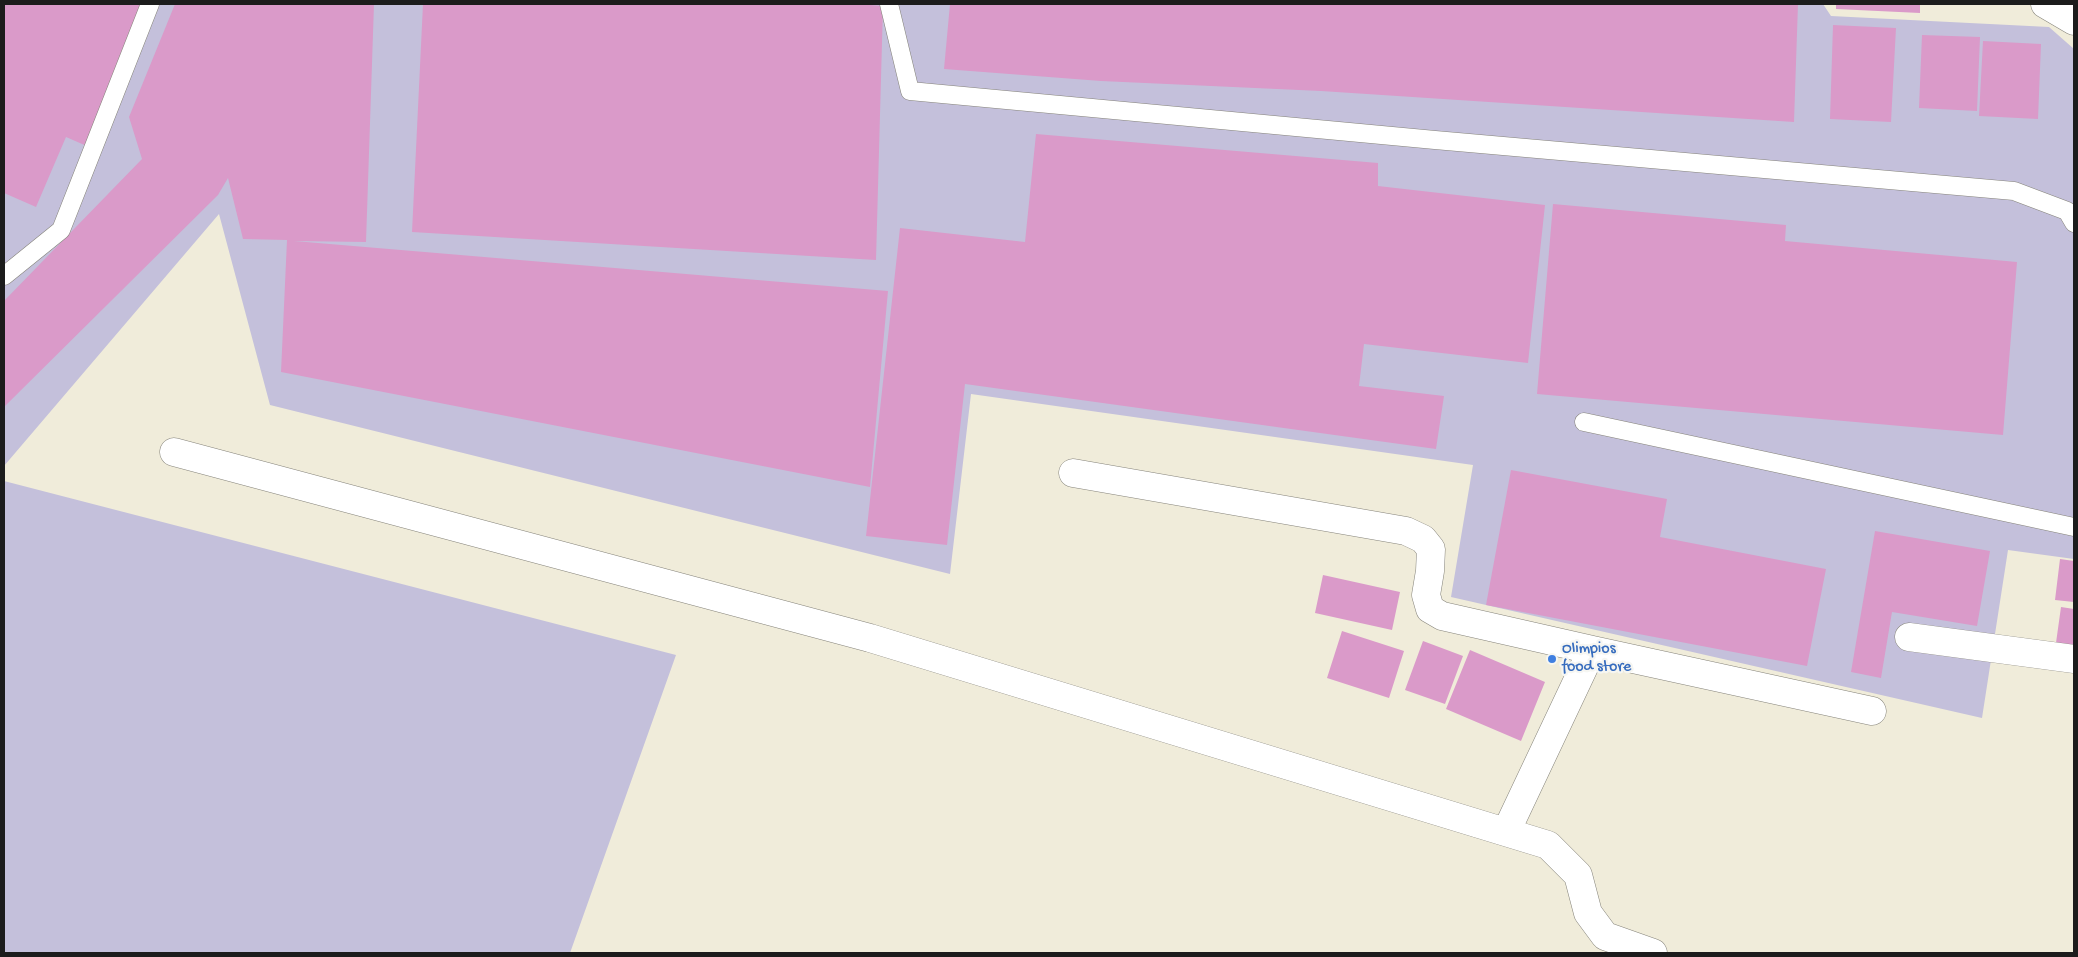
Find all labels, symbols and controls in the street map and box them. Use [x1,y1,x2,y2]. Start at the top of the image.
place label: Olimpios food store [1562,640,1631,678]
marker: Olimpios food store [1546,653,1558,665]

